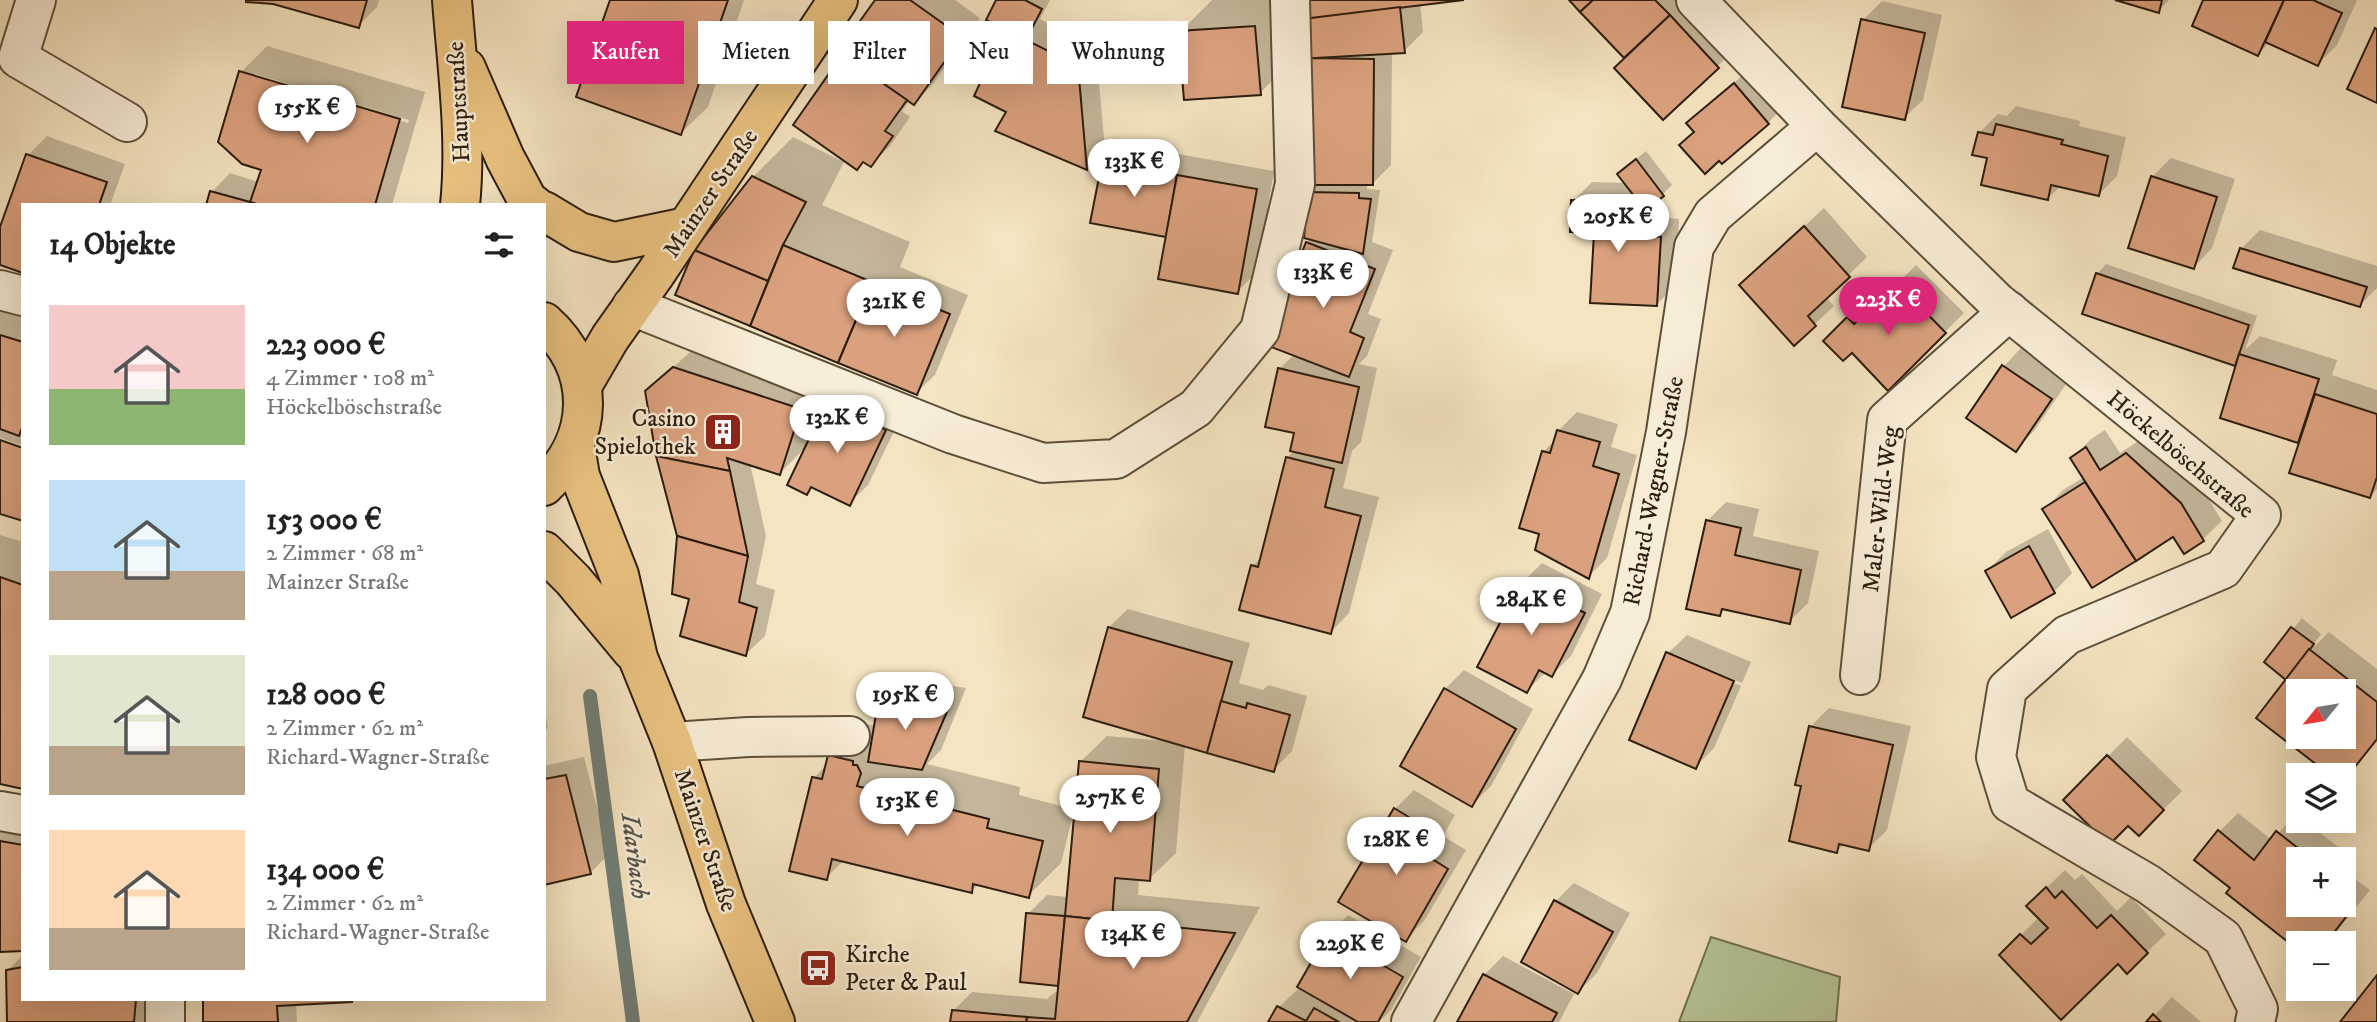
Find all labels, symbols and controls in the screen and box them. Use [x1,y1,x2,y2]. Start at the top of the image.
chip: Kaufen [567,21,684,84]
chip: Mieten [698,21,814,84]
chip: Filter [828,21,930,84]
chip: Neu [944,21,1033,84]
chip: Wohnung [1047,21,1188,84]
street label: Hauptstraße [441,41,477,163]
pin: 155K € [250,86,364,145]
text: 155K € [274,93,340,122]
street label: Mainzer Straße [657,123,765,264]
pin: 133K € [1077,140,1191,199]
text: 133K € [1104,147,1164,176]
pin: 205K € [1561,194,1675,254]
text: 205K € [1583,202,1653,231]
icon: filters [480,226,518,264]
text: 14 Objekte [49,227,175,264]
pin: 133K € [1266,250,1380,310]
text: 133K € [1293,258,1353,287]
pin: 223K € [1831,278,1945,337]
pin: 321K € [837,280,951,339]
text: 223K € [1855,285,1921,314]
text: 321K € [863,287,925,316]
text: 223 000 € [266,327,386,364]
icon: home [105,333,189,417]
text: 4 Zimmer · 108 m² [266,364,434,393]
street label: Richard-Wagner-Straße [1617,374,1691,608]
street label: Höckelböschstraße [2100,384,2260,525]
text: Höckelböschstraße [266,393,442,422]
pin: 132K € [780,396,894,455]
text: 132K € [806,403,868,432]
place label: Casino Spielothek [594,404,696,462]
building icon: Casino Spielothek [702,411,744,453]
street label: Maler-Wild-Weg [1856,424,1906,594]
text: 153 000 € [266,502,382,539]
icon: home [105,508,189,592]
text: 2 Zimmer · 68 m² [266,539,423,568]
text: Mainzer Straße [266,568,409,597]
pin: 284K € [1474,578,1588,637]
text: 284K € [1496,585,1566,614]
pin: 195K € [848,672,962,732]
text: 128 000 € [266,677,386,714]
north arrow [2286,679,2356,749]
map controls [2286,679,2356,1001]
text: 195K € [872,680,938,709]
icon: home [105,683,189,767]
text: 2 Zimmer · 62 m² [266,714,423,743]
text: Richard-Wagner-Straße [266,743,489,772]
button: layers [2286,763,2356,833]
street label: Mainzer Straße [667,765,744,916]
pin: 257K € [1053,776,1167,835]
pin: 153K € [850,778,964,838]
text: 257K € [1075,783,1145,812]
text: 153K € [876,786,938,815]
water label: Idarbach [613,809,656,901]
pin: 128K € [1339,818,1453,877]
text: 128K € [1363,825,1429,854]
button: + [2286,847,2356,917]
text: 134 000 € [266,852,384,889]
icon: home [105,858,189,942]
text: 2 Zimmer · 62 m² [266,889,423,918]
pin: 134K € [1076,912,1190,971]
text: Richard-Wagner-Straße [266,918,489,947]
text: 134K € [1101,919,1165,948]
pin: 229K € [1293,922,1407,981]
text: 229K € [1316,929,1384,958]
button: − [2286,931,2356,1001]
place label: Kirche Peter & Paul [845,940,968,998]
bus stop icon: Kirche Peter & Paul [797,947,839,989]

